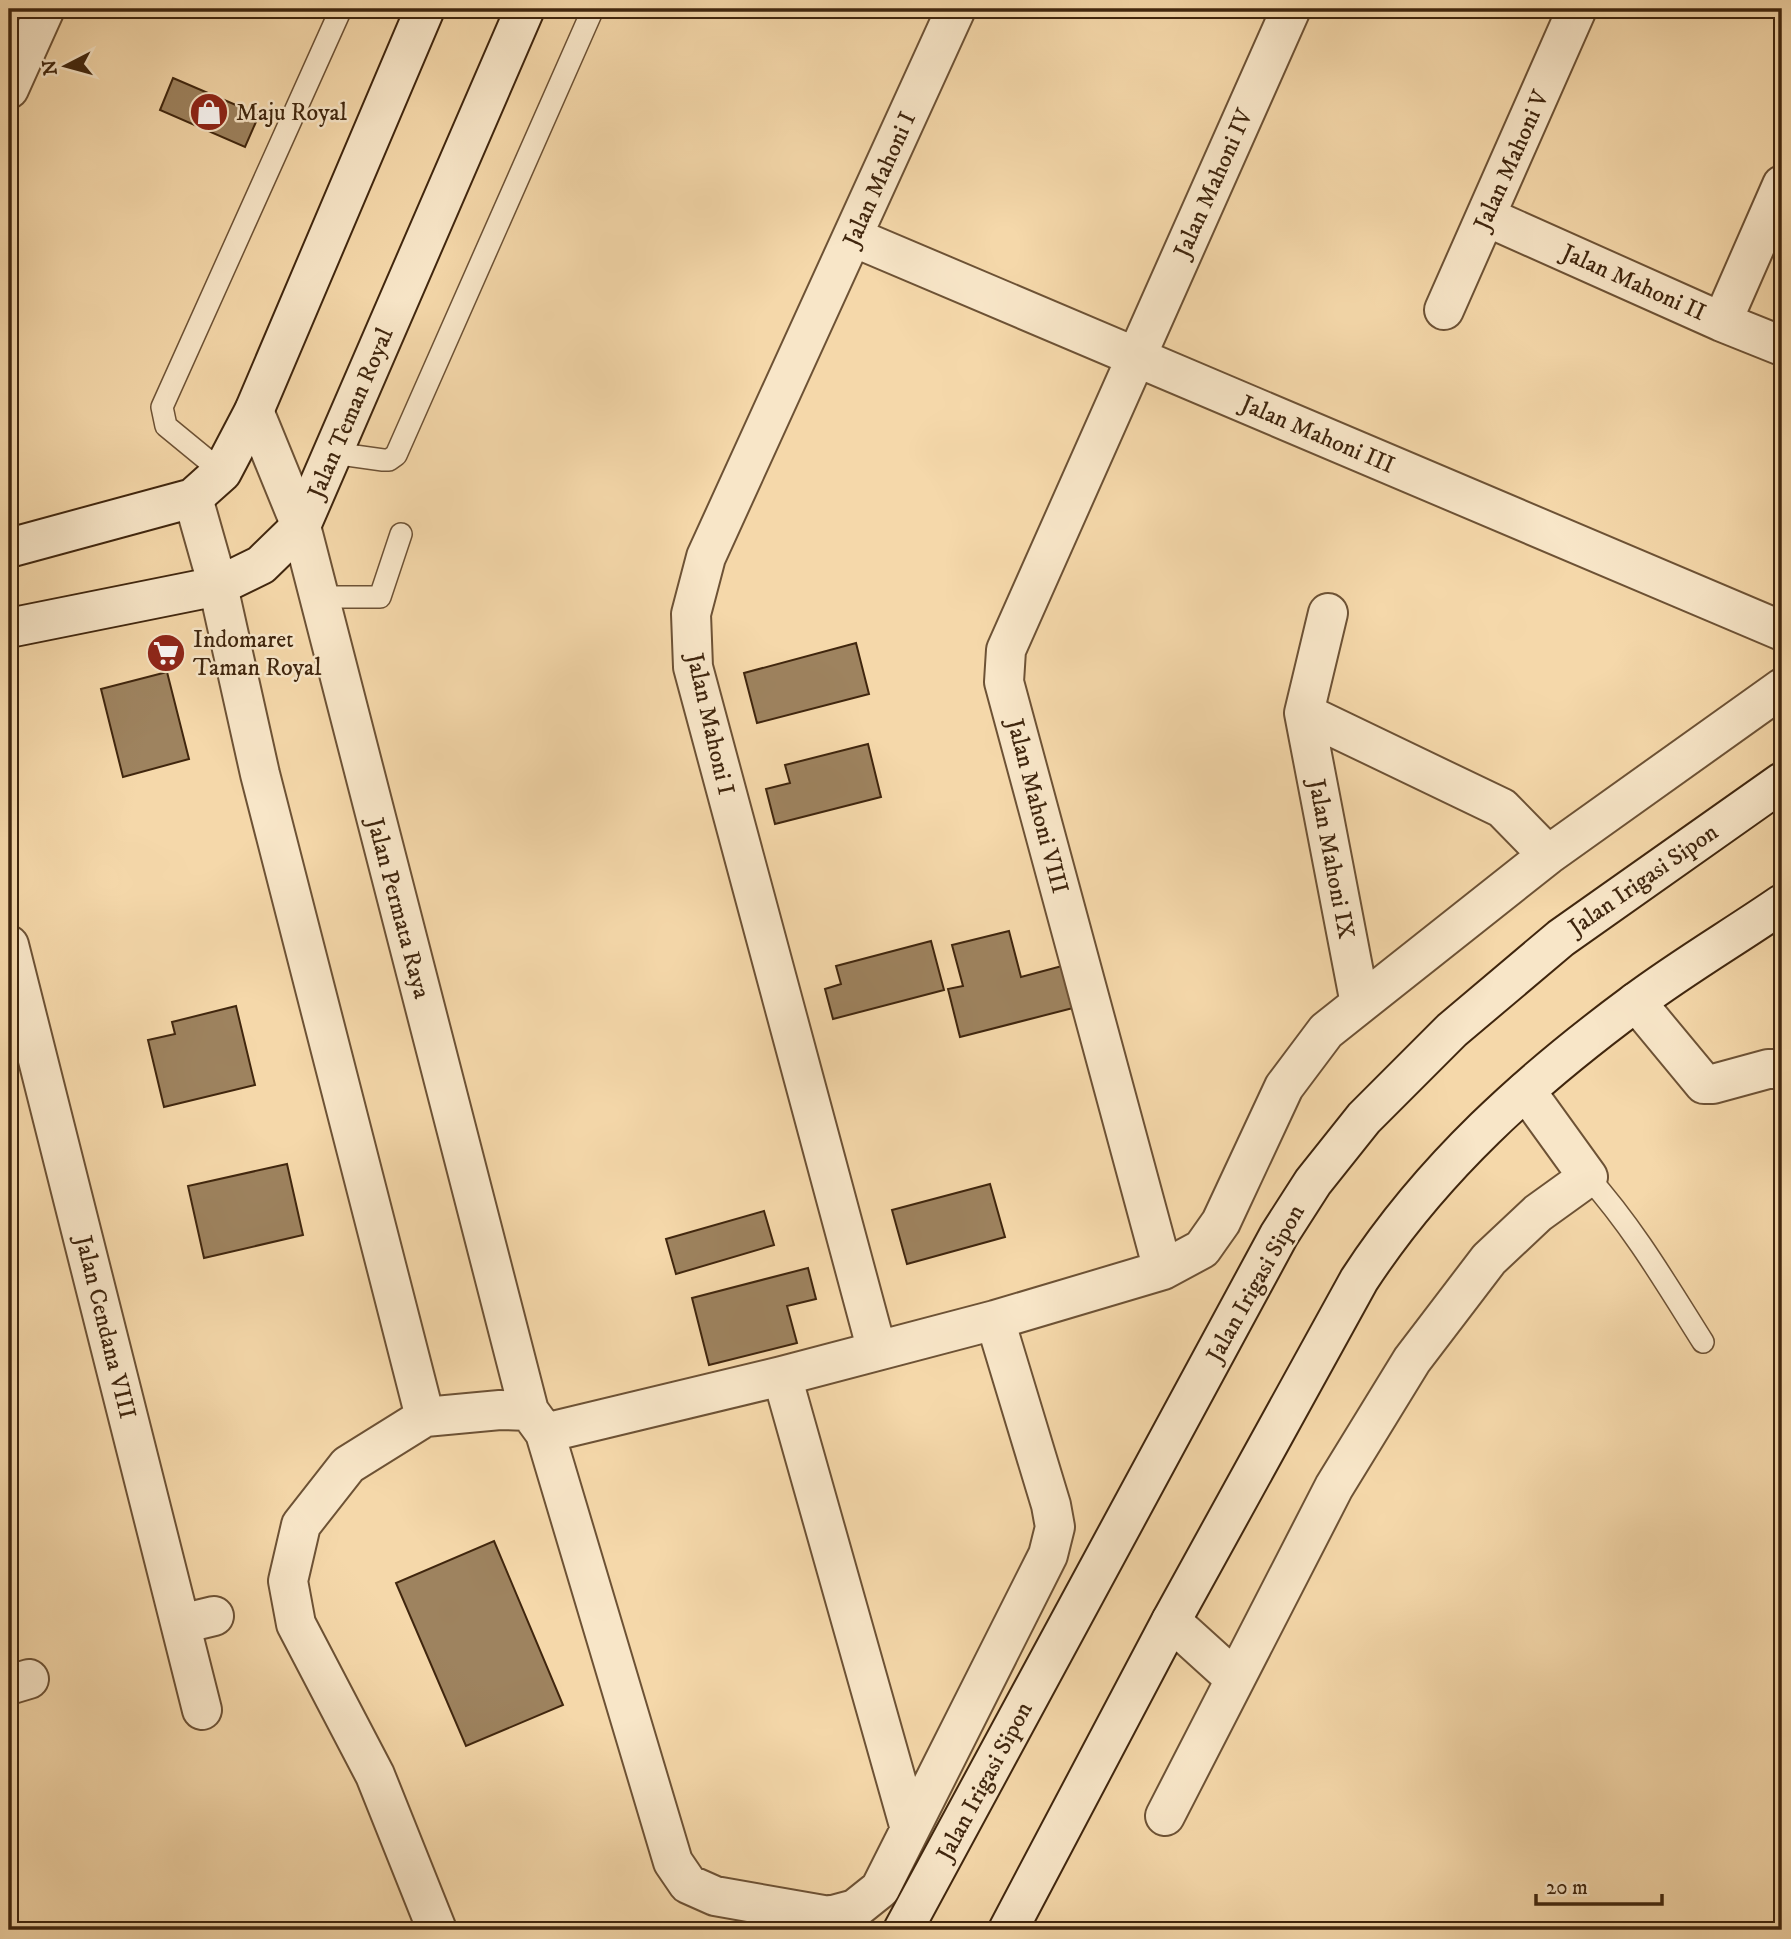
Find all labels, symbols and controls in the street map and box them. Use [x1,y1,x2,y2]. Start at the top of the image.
north arrow [32,32,102,102]
text: N [38,58,63,77]
street label: Jalan Mahoni V [1467,85,1556,237]
shop icon: Maju Royal [188,91,230,133]
place label: Maju Royal [236,98,348,128]
street label: Jalan Mahoni IV [1167,104,1260,264]
street label: Jalan Mahoni I [836,107,923,253]
street label: Jalan Mahoni II [1555,237,1710,328]
street label: Jalan Teman Royal [301,323,401,505]
street label: Jalan Mahoni III [1234,388,1399,481]
place label: Indomaret Taman Royal [193,625,322,683]
supermarket icon: Indomaret Taman Royal [145,632,187,674]
street label: Jalan Mahoni I [679,649,741,798]
street label: Jalan Mahoni VIII [999,714,1075,897]
street label: Jalan Mahoni IX [1300,775,1361,941]
street label: Jalan Permata Raya [359,813,437,1003]
street label: Jalan Irigasi Sipon [1561,817,1724,944]
street label: Jalan Irigasi Sipon [1199,1199,1312,1369]
street label: Jalan Cendana VIII [67,1231,142,1422]
street label: Jalan Irigasi Sipon [929,1696,1040,1868]
scale bar [1536,1862,1662,1906]
text: 20 m [1546,1875,1588,1901]

